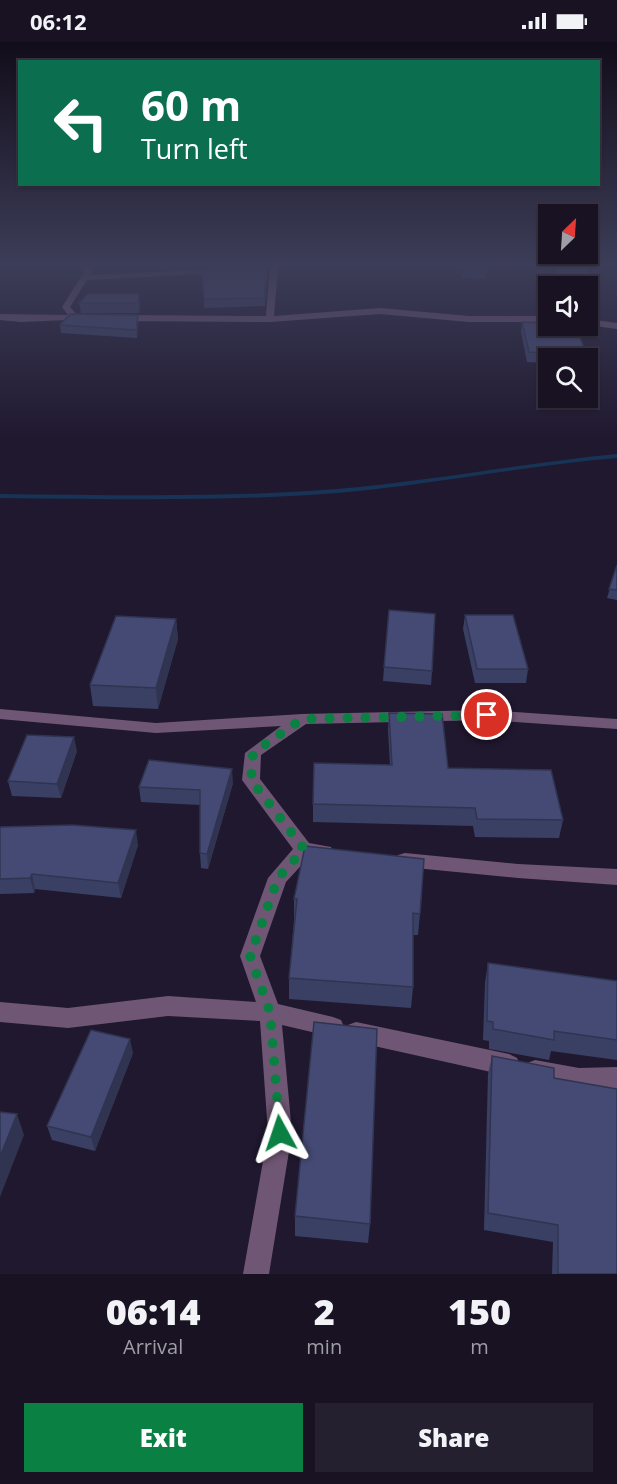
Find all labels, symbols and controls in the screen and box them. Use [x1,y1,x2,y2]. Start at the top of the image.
text: 06:12 [30,6,87,36]
text: 60 m [141,76,241,133]
icon: left [42,84,120,162]
text: Turn left [141,130,248,167]
north arrow [538,204,598,264]
map controls [538,204,598,408]
button: sound [538,276,598,336]
button: search [538,348,598,408]
pin [461,689,512,740]
icon: arrive [470,698,503,731]
position arrow [248,1101,312,1165]
text: 06:14 [106,1287,201,1336]
text: 2 [314,1287,335,1336]
text: 150 [448,1287,511,1336]
text: Arrival [123,1333,183,1360]
text: min [306,1333,342,1360]
text: m [470,1333,489,1360]
button: Exit [24,1403,303,1472]
button: Share [315,1403,593,1472]

